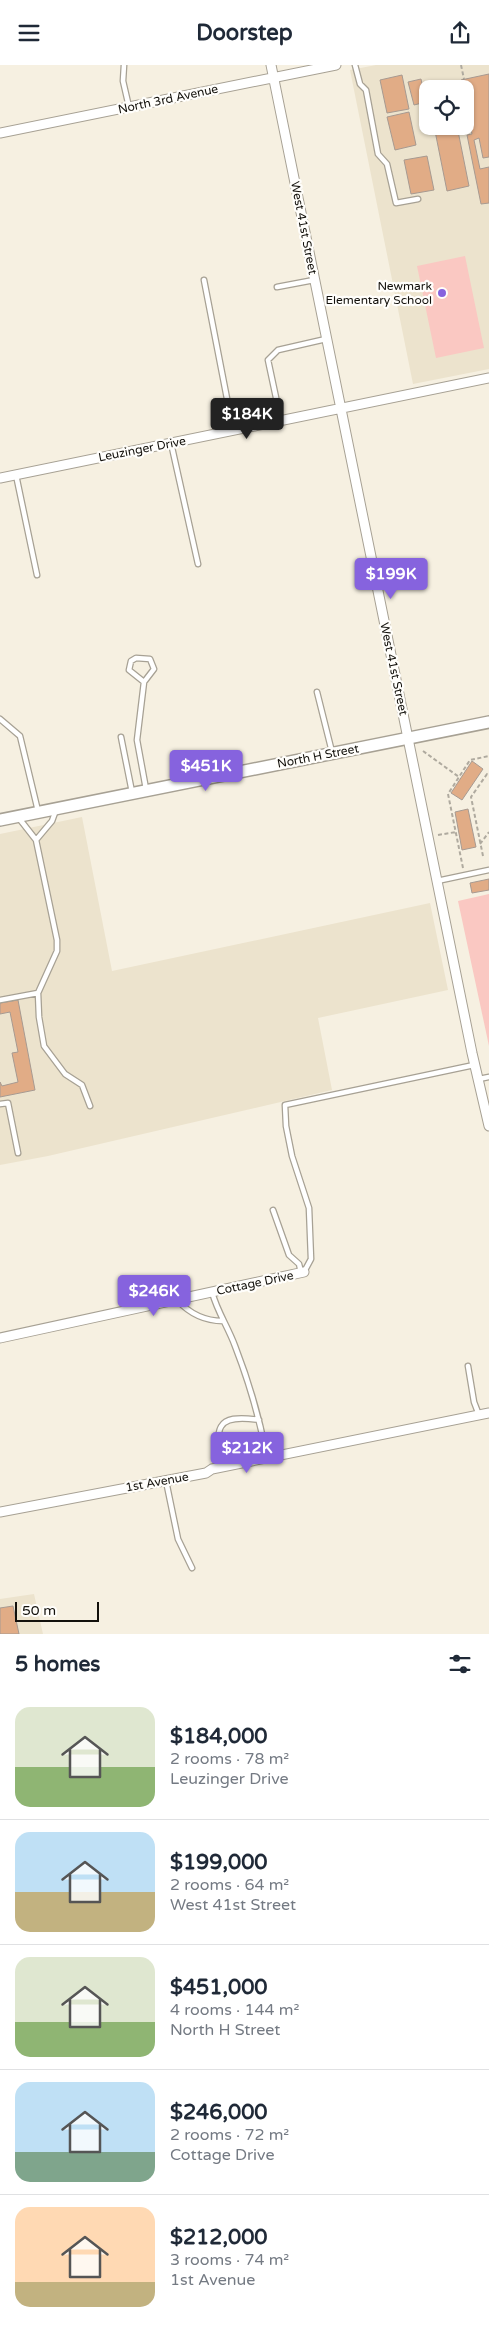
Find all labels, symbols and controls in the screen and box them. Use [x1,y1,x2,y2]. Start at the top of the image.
icon: menu [15,19,43,47]
icon: share [446,19,474,47]
text: Doorstep [196,20,293,46]
map controls [419,80,474,135]
button: locate [419,80,474,135]
street label: North 3rd Avenue [117,82,220,116]
street label: West 41st Street [288,180,320,276]
place label: Newmark Elementary School [325,279,432,307]
marker: Newmark Elementary School [436,287,448,299]
pin: $184K [212,397,282,440]
text: $184K [222,404,272,424]
street label: Leuzinger Drive [97,434,187,464]
pin: $199K [356,557,426,600]
text: $199K [366,564,416,584]
street label: West 41st Street [377,621,411,717]
street label: North H Street [276,741,360,771]
pin: $451K [171,749,241,792]
text: $451K [181,756,231,776]
street label: Cottage Drive [215,1268,295,1298]
pin: $246K [119,1275,189,1317]
text: $246K [129,1281,179,1301]
pin: $212K [212,1431,282,1474]
text: $212K [222,1438,272,1458]
street label: 1st Avenue [124,1470,190,1494]
scale bar [15,1599,99,1622]
text: 50 m [22,1602,56,1619]
icon: filters [446,1650,474,1678]
text: 5 homes [15,1652,100,1677]
text: $184,000 [170,1724,268,1749]
icon: home [55,1727,115,1787]
text: 2 rooms · 78 m² [170,1749,289,1769]
text: Leuzinger Drive [170,1769,289,1789]
text: $199,000 [170,1850,268,1875]
icon: home [55,1852,115,1912]
text: 2 rooms · 64 m² [170,1875,289,1895]
text: West 41st Street [170,1895,296,1915]
text: $451,000 [170,1975,268,2000]
icon: home [55,1977,115,2037]
text: 4 rooms · 144 m² [170,2000,299,2020]
text: North H Street [170,2020,280,2040]
text: $246,000 [170,2100,268,2125]
icon: home [55,2102,115,2162]
text: 2 rooms · 72 m² [170,2125,289,2145]
text: Cottage Drive [170,2145,274,2165]
text: $212,000 [170,2225,268,2250]
icon: home [55,2227,115,2287]
text: 3 rooms · 74 m² [170,2250,289,2270]
text: 1st Avenue [170,2270,255,2290]

